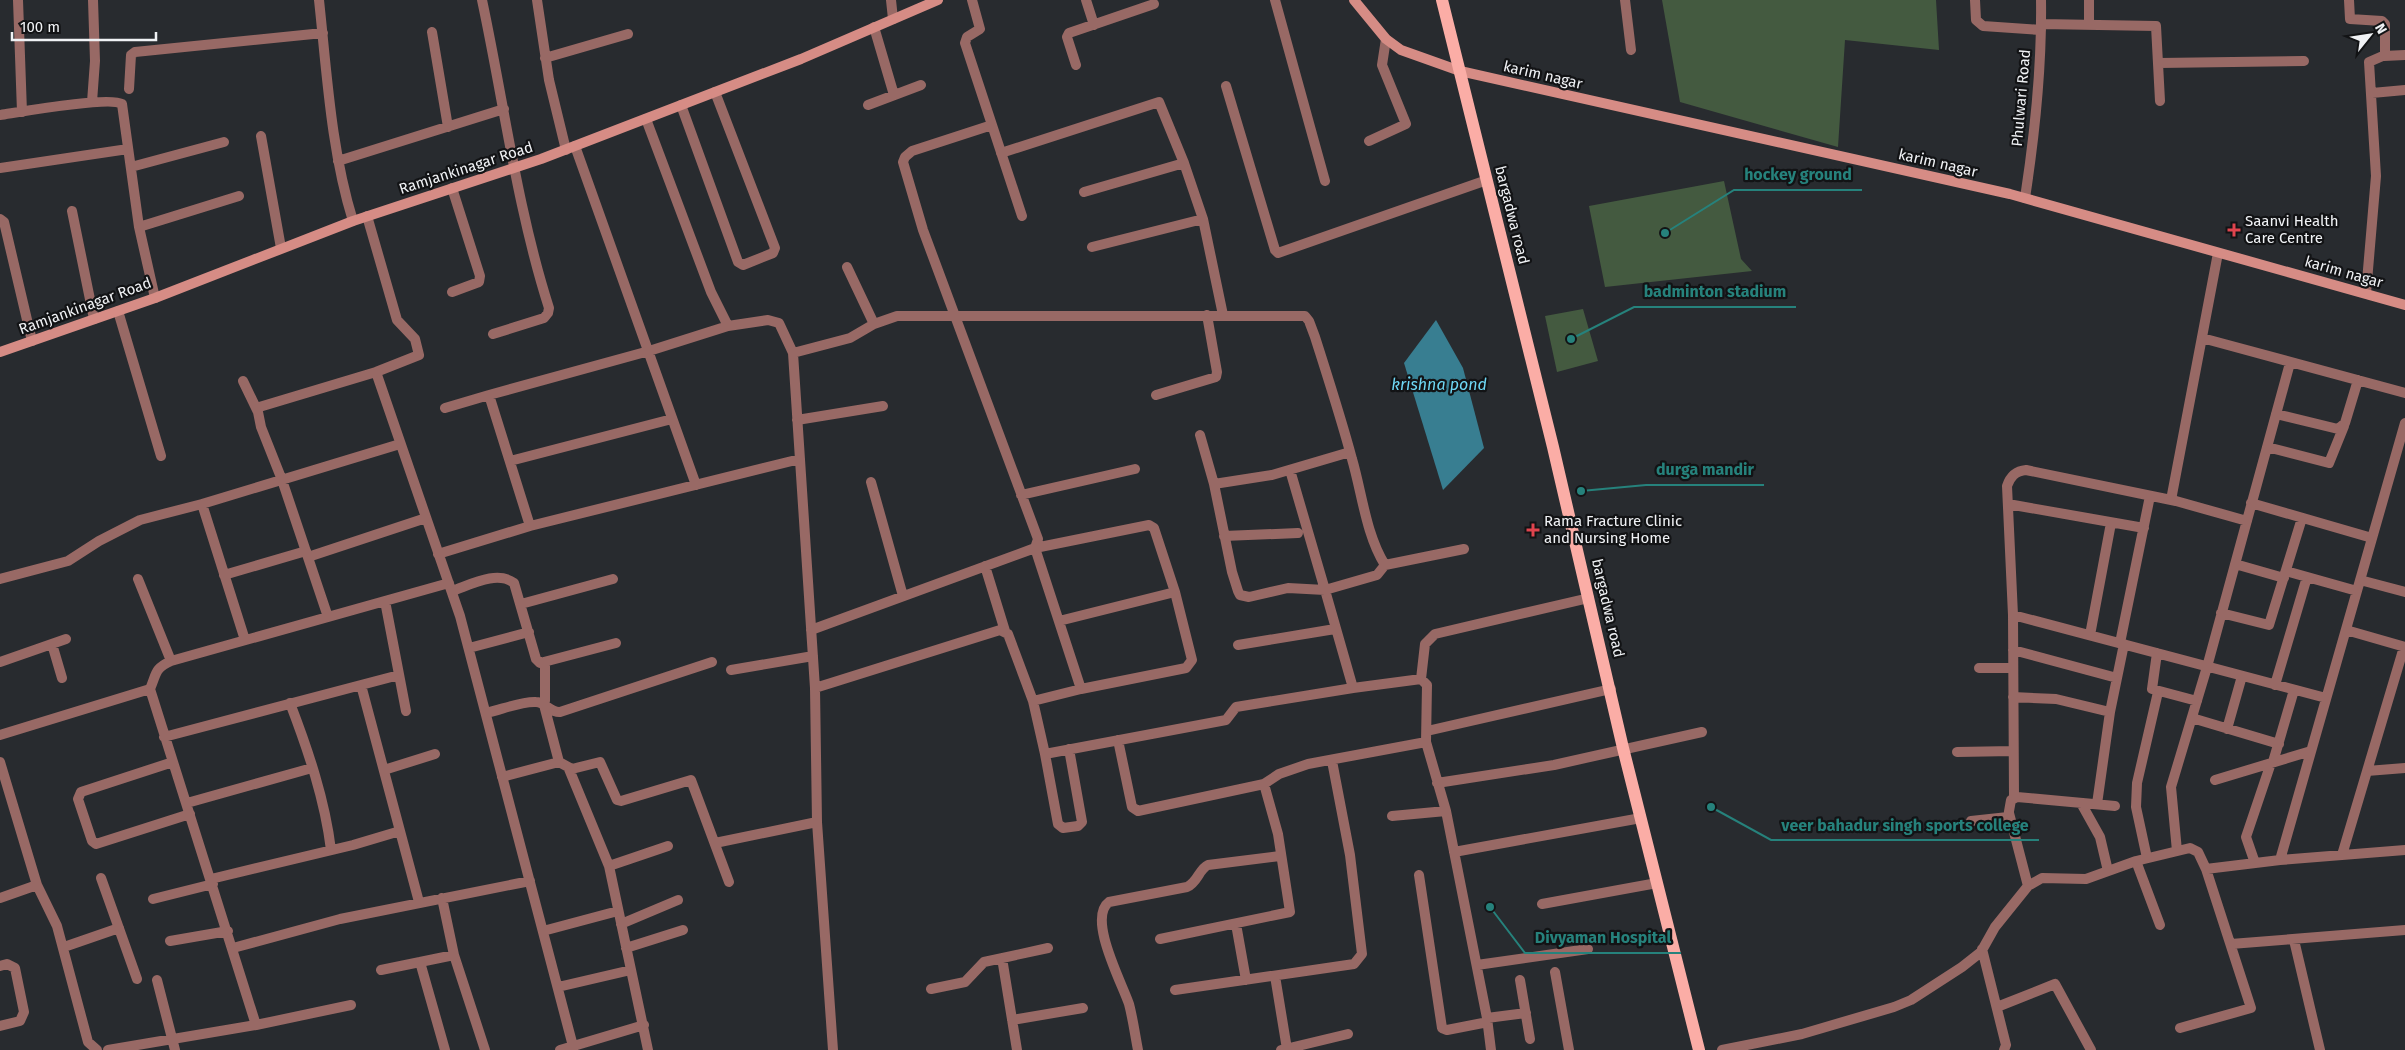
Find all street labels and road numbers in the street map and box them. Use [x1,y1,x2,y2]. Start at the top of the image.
street label: Phulwari Road [2008,49,2034,147]
street label: karim nagar [1502,57,1585,93]
street label: Ramjankinagar Road [397,138,535,198]
street label: karim nagar [1897,145,1980,181]
street label: bargadwa road [1491,164,1533,266]
street label: karim nagar [2303,252,2385,292]
street label: Ramjankinagar Road [16,274,154,338]
street label: bargadwa road [1588,557,1628,659]

